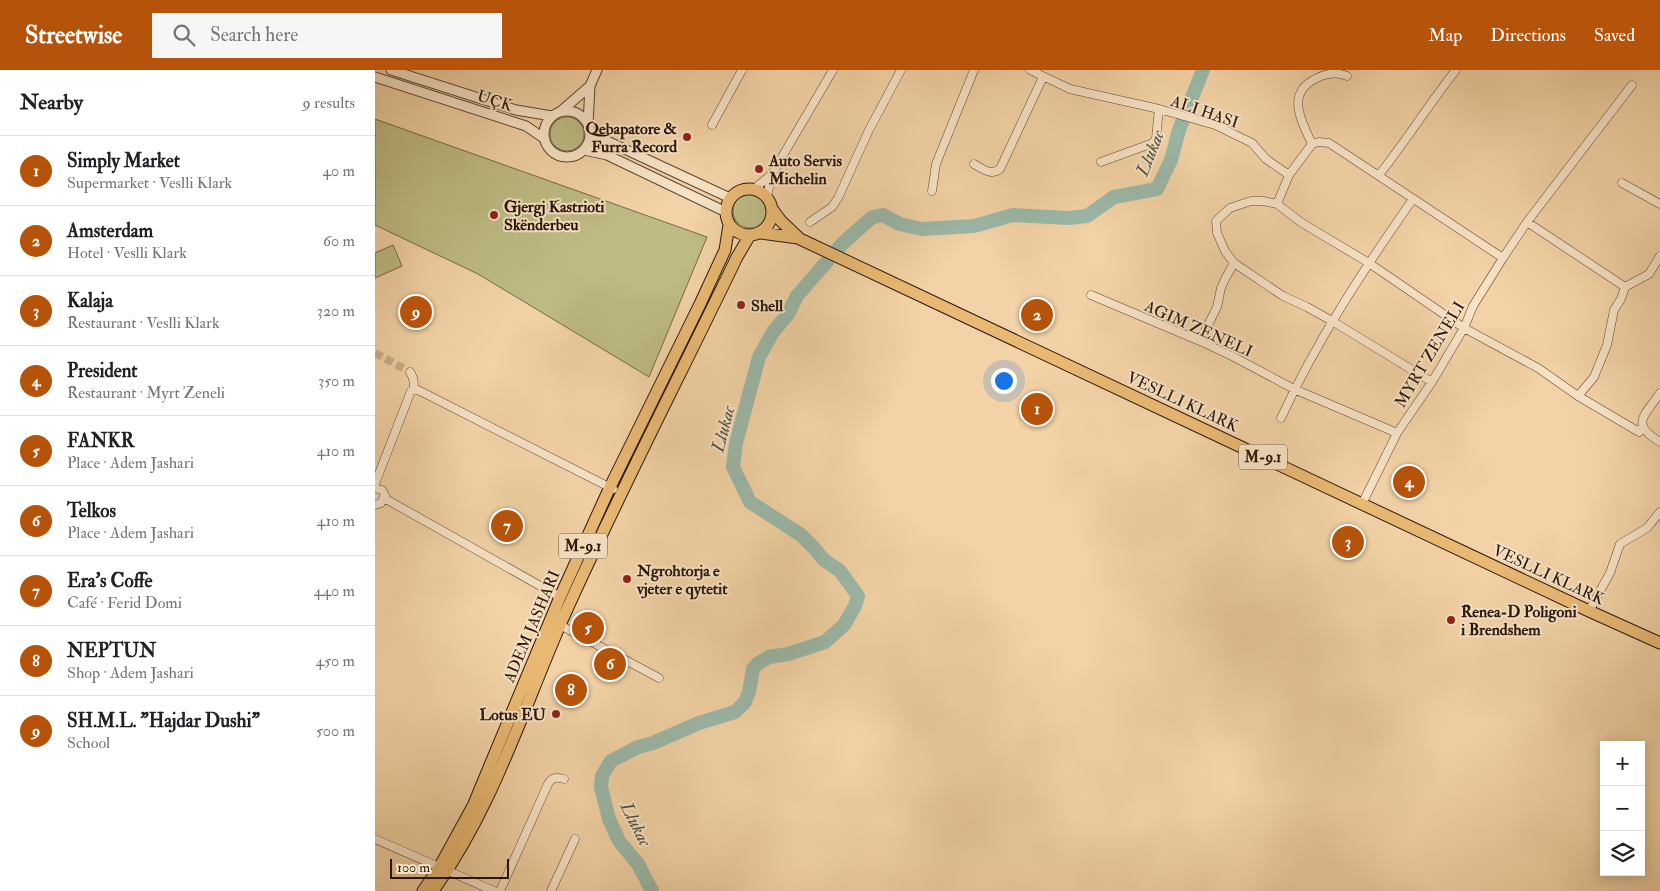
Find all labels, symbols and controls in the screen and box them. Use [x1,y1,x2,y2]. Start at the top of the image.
search box [152,13,502,58]
text: Streetwise [25,20,122,51]
icon: search [170,21,198,49]
text: Search here [210,23,298,47]
text: Map [1429,24,1462,47]
text: Directions [1490,24,1566,47]
text: Saved [1594,24,1635,47]
street label: UÇK [474,86,516,116]
text: Nearby [20,89,83,116]
street label: ALI HASI [1167,91,1241,133]
text: 9 results [302,93,355,113]
place label: Qebapatore & Furra Record [586,119,677,157]
water label: Llukac [1131,127,1170,180]
marker: Qebapatore & Furra Record [681,131,693,143]
text: Simply Market [67,149,180,173]
place label: Auto Servis Michelin [768,151,842,189]
text: 1 [33,161,39,181]
text: 40 m [322,161,355,181]
marker: Auto Servis Michelin [753,163,765,175]
text: Supermarket · Veslli Klark [67,173,232,193]
place label: Gjergj Kastrioti Skënderbeu [504,197,605,235]
marker: Gjergj Kastrioti Skënderbeu [488,209,500,221]
text: Amsterdam [67,219,153,243]
text: 2 [32,231,40,251]
text: 60 m [323,231,355,251]
text: Hotel · Veslli Klark [67,243,187,263]
text: Kalaja [67,289,113,313]
pin: 9 [400,293,432,331]
place label: Shell [751,296,784,316]
pin: 2 [1021,296,1053,334]
street label: AGIM ZENELI [1141,296,1256,362]
street label: MYRT ZENELI [1390,298,1469,411]
marker: Shell [735,299,747,311]
text: 3 [33,301,39,321]
text: 320 m [317,301,355,321]
text: Restaurant · Veslli Klark [67,313,220,333]
text: President [67,359,138,383]
street label: VESLLI KLARK [1124,367,1242,437]
your location [991,368,1017,394]
text: 4 [32,371,40,391]
text: 350 m [318,371,355,391]
text: Restaurant · Myrt Zeneli [67,383,225,403]
pin: 1 [1021,390,1053,428]
water label: Llukac [706,403,740,456]
text: FANKR [67,429,134,453]
text: 5 [32,441,40,461]
text: 410 m [317,441,355,461]
road number: M-9.1 [1239,444,1287,470]
text: Place · Adem Jashari [67,453,194,473]
pin: 4 [1393,463,1425,501]
text: Telkos [67,499,116,523]
pin: 7 [491,507,523,545]
text: 6 [32,511,40,531]
text: 410 m [317,511,355,531]
text: Place · Adem Jashari [67,523,194,543]
pin: 3 [1332,523,1364,561]
road number: M-9.1 [559,534,607,558]
street label: VESLLI KLARK [1490,540,1608,610]
place label: Ngrohtorja e vjeter e qytetit [636,561,728,600]
street label: ADEM JASHARI [499,567,566,687]
text: Era's Coffe [67,569,152,593]
marker: Ngrohtorja e vjeter e qytetit [621,573,633,585]
text: 7 [32,581,40,601]
text: 440 m [314,581,355,601]
text: Café · Ferid Domi [67,593,182,613]
place label: Renea-D Poligoni i Brendshem [1460,602,1577,640]
pin: 5 [572,609,604,647]
marker: Renea-D Poligoni i Brendshem [1445,614,1457,626]
text: NEPTUN [67,639,156,663]
pin: 6 [594,645,626,683]
text: 8 [32,651,40,671]
text: 450 m [316,651,355,671]
text: Shop · Adem Jashari [67,663,194,683]
pin: 8 [555,671,587,709]
place label: Lotus EU [479,705,547,725]
marker: Lotus EU [550,708,562,720]
text: SH.M.L. "Hajdar Dushi" [67,709,260,733]
text: 9 [32,721,40,741]
text: 500 m [316,721,355,741]
text: School [67,733,110,753]
map controls [1600,741,1645,876]
button: + [1600,741,1645,786]
button: − [1600,786,1645,831]
water label: Llukac [614,797,657,851]
button: layers [1600,831,1645,876]
scale bar [390,856,509,879]
text: 100 m [397,859,430,876]

